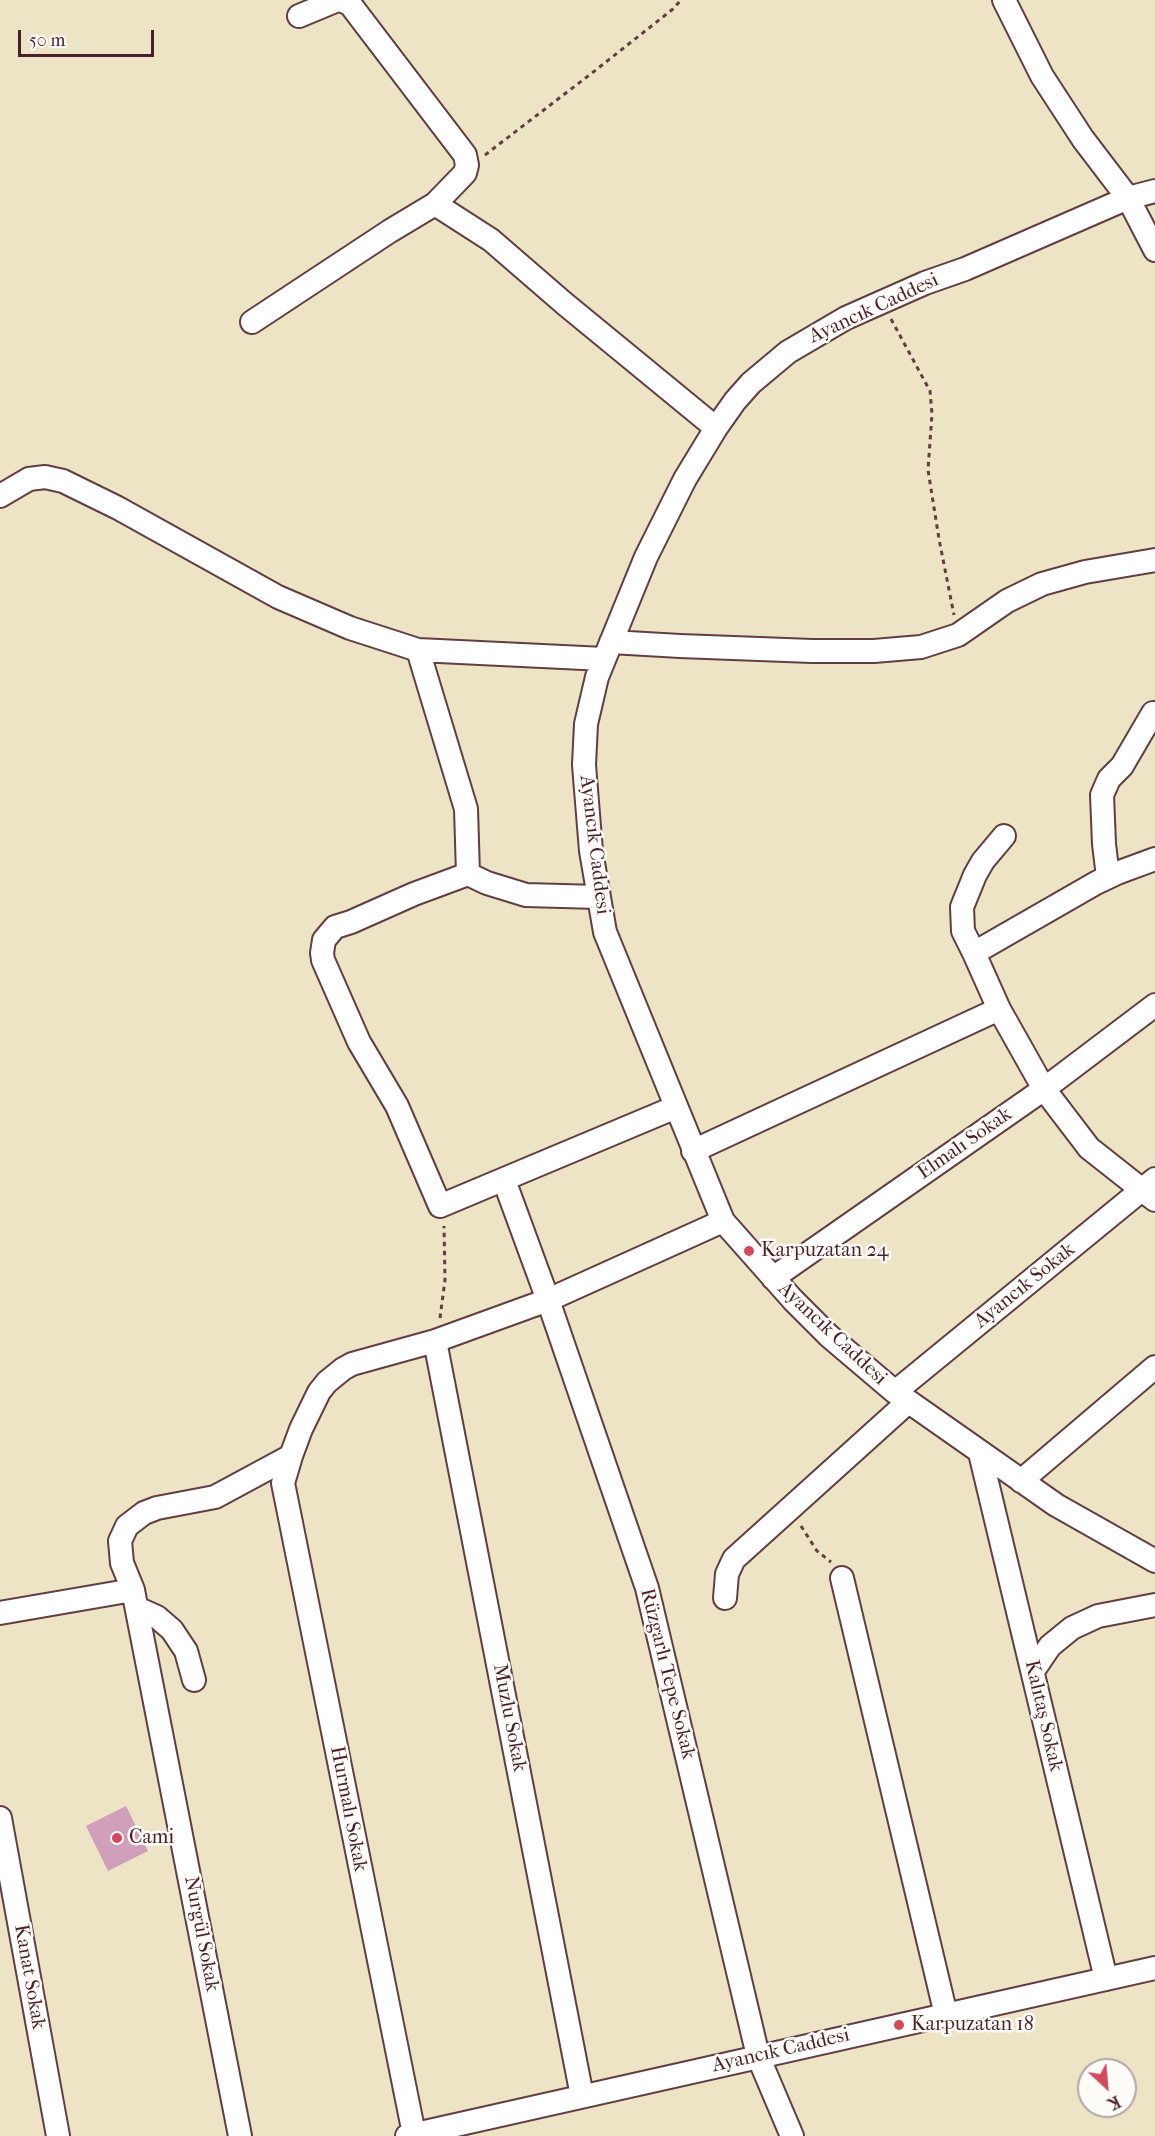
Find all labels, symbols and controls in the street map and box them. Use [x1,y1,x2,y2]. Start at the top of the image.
scale bar [21,18,158,56]
text: 50 m [29,30,65,51]
street label: Ayancık Caddesi [805,268,943,350]
street label: Ayancık Caddesi [574,774,614,916]
street label: Elmalı Sokak [913,1103,1017,1185]
street label: Ayancık Sokak [970,1238,1080,1334]
place label: Karpuzatan 24 [761,1239,889,1263]
marker: Karpuzatan 24 [742,1244,756,1258]
street label: Ayancık Caddesi [773,1277,891,1391]
street label: Rüzgarlı Tepe Sokak [634,1586,700,1762]
street label: Kalıtaş Sokak [1019,1658,1067,1774]
street label: Muzlu Sokak [487,1662,531,1774]
street label: Hurmalı Sokak [324,1744,372,1874]
place label: Cami [129,1826,174,1850]
marker: Cami [110,1831,124,1845]
street label: Nurgül Sokak [178,1874,224,1994]
street label: Kanat Sokak [8,1923,50,2031]
place label: Karpuzatan 18 [911,2013,1034,2037]
marker: Karpuzatan 18 [892,2018,906,2032]
street label: Ayancık Caddesi [710,2024,852,2078]
north arrow [1077,2058,1137,2118]
text: K [1105,2092,1124,2114]

